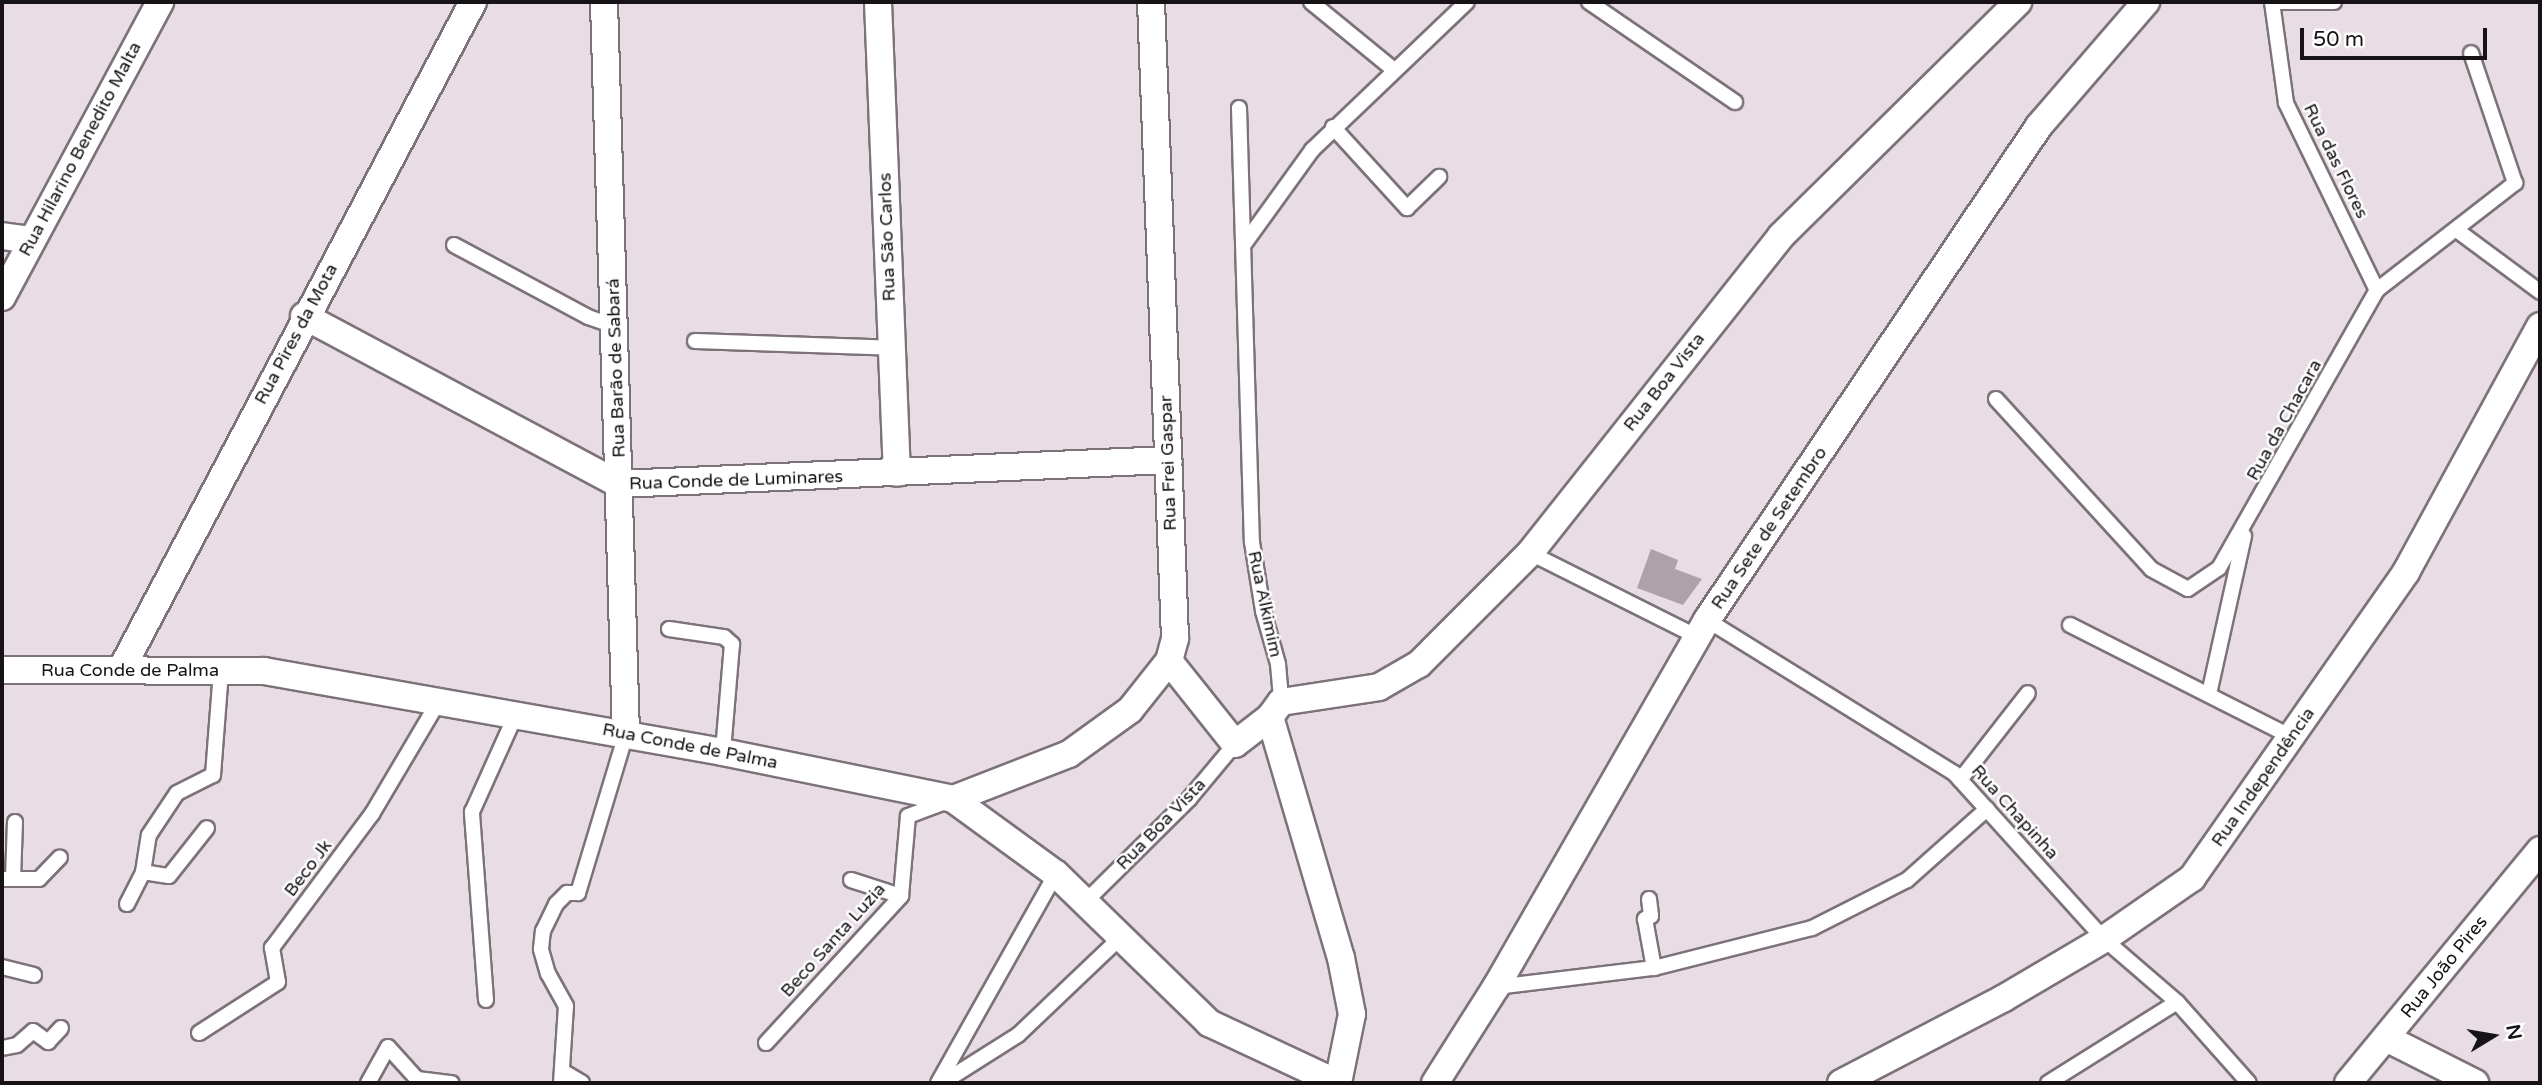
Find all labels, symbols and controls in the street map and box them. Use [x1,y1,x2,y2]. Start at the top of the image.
scale bar [2304,14,2491,58]
text: 50 m [2313,27,2364,52]
street label: Rua Hilarino Benedito Malta [14,38,146,260]
street label: Rua das Flores [2299,100,2373,222]
street label: Rua São Carlos [874,172,900,302]
street label: Rua Pires da Mota [250,260,342,408]
street label: Rua Barão de Sabará [602,278,630,458]
street label: Rua Boa Vista [1619,328,1709,436]
street label: Rua da Chacara [2242,356,2326,484]
street label: Rua Frei Gaspar [1155,395,1181,531]
street label: Rua Sete de Setembro [1707,443,1831,613]
street label: Rua Conde de Luminares [629,465,843,495]
street label: Rua Alkimim [1243,549,1287,659]
street label: Rua Conde de Palma [41,659,219,681]
street label: Rua Independência [2207,703,2319,851]
street label: Rua Conde de Palma [601,718,779,774]
street label: Rua Chapinha [1967,760,2063,864]
street label: Rua Boa Vista [1112,774,1210,874]
street label: Beco Jk [280,835,336,901]
street label: Beco Santa Luzia [776,878,890,1002]
street label: Rua João Pires [2396,911,2492,1023]
north arrow [2458,1001,2528,1071]
text: N [2501,1022,2526,1042]

